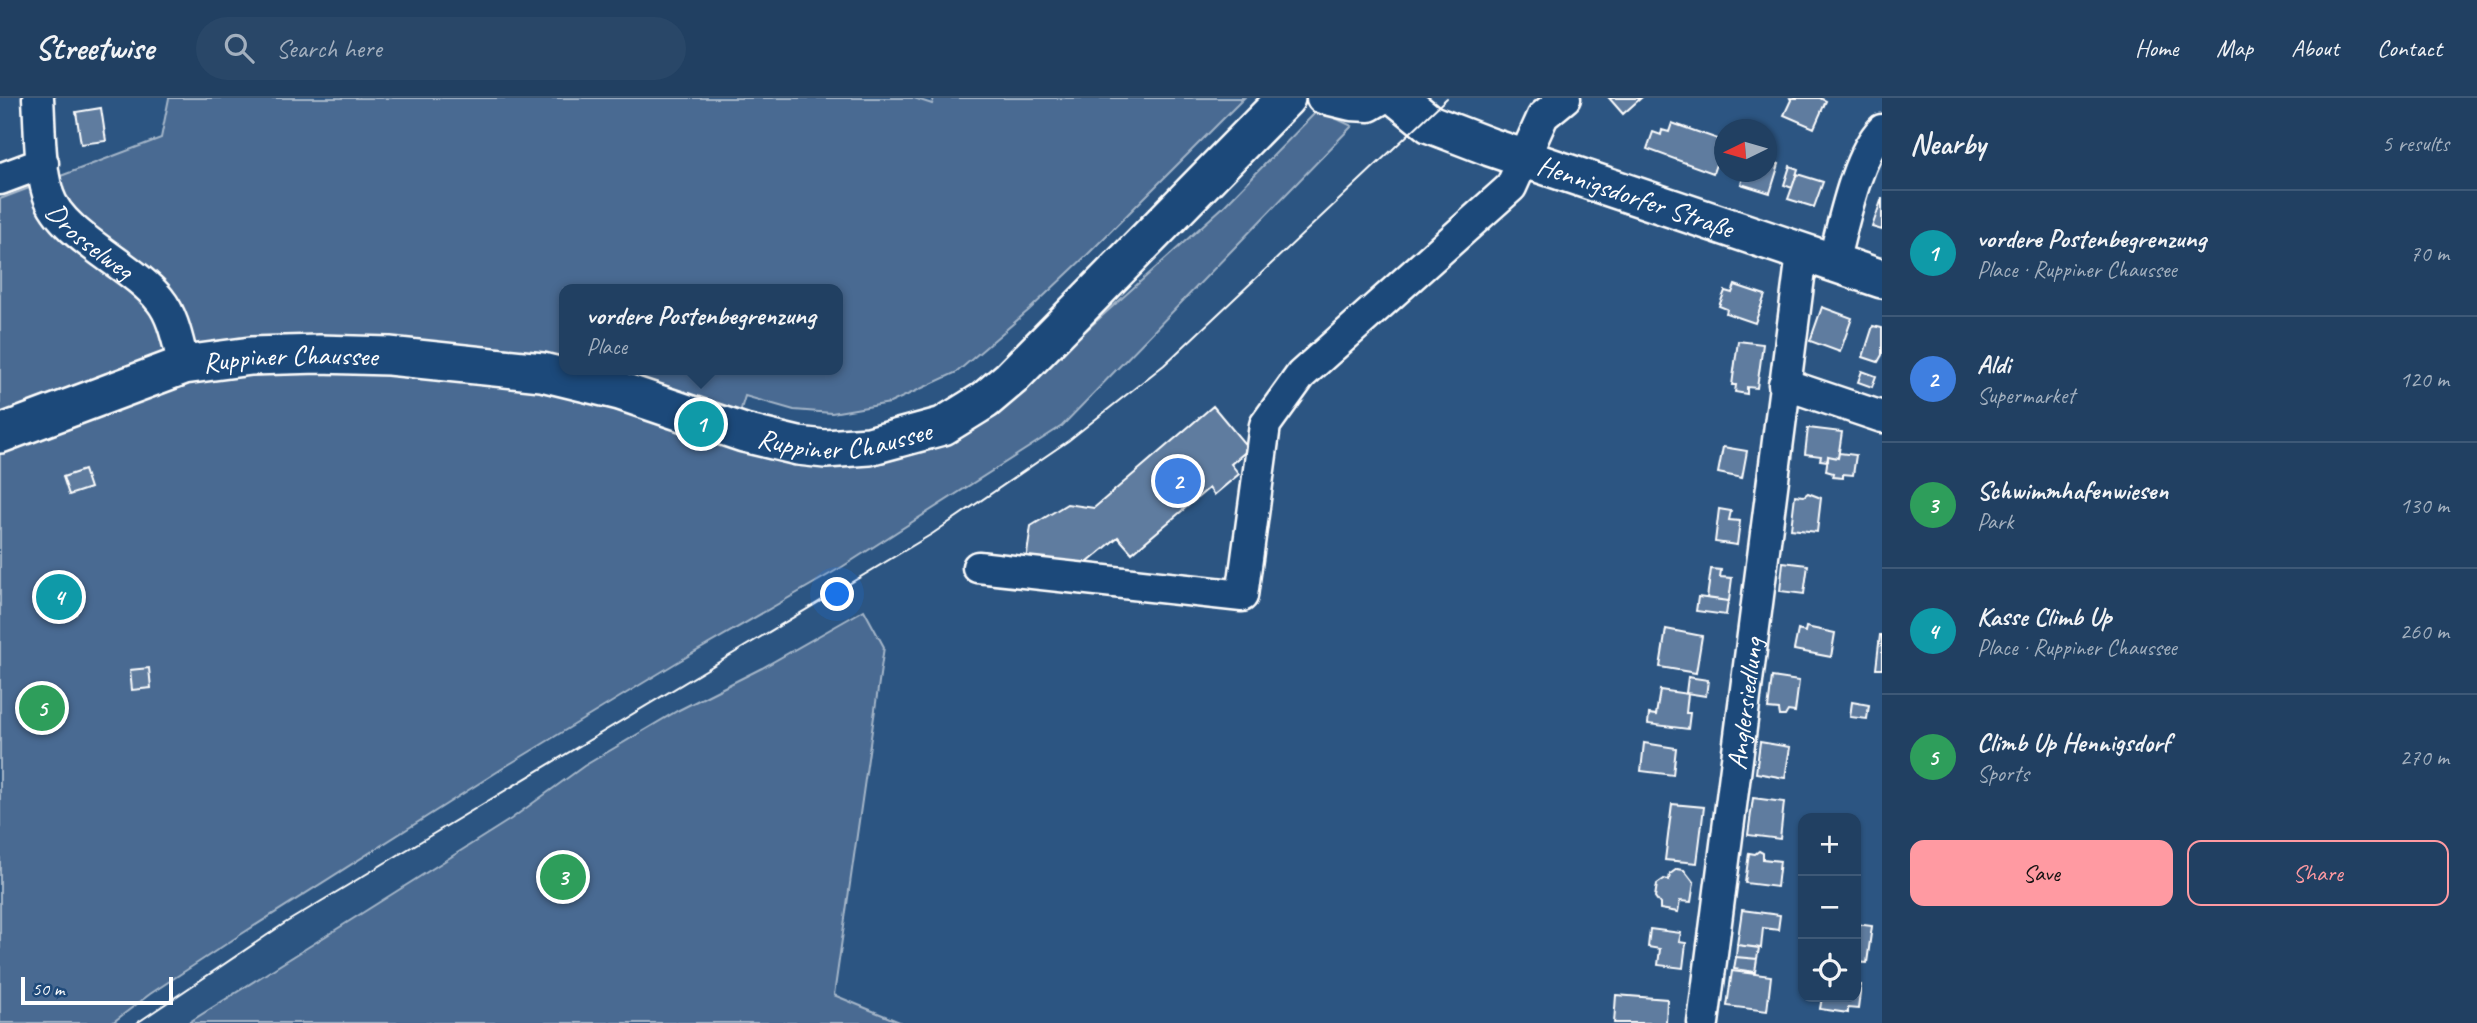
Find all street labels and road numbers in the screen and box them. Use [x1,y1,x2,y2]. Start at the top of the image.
street label: Hennigsdorfer Straße [1533,147,1740,246]
street label: Drosselweg [38,196,142,288]
street label: Ruppiner Chaussee [200,337,380,380]
street label: Ruppiner Chaussee [754,412,937,467]
street label: Anglersiedlung [1719,634,1771,772]

